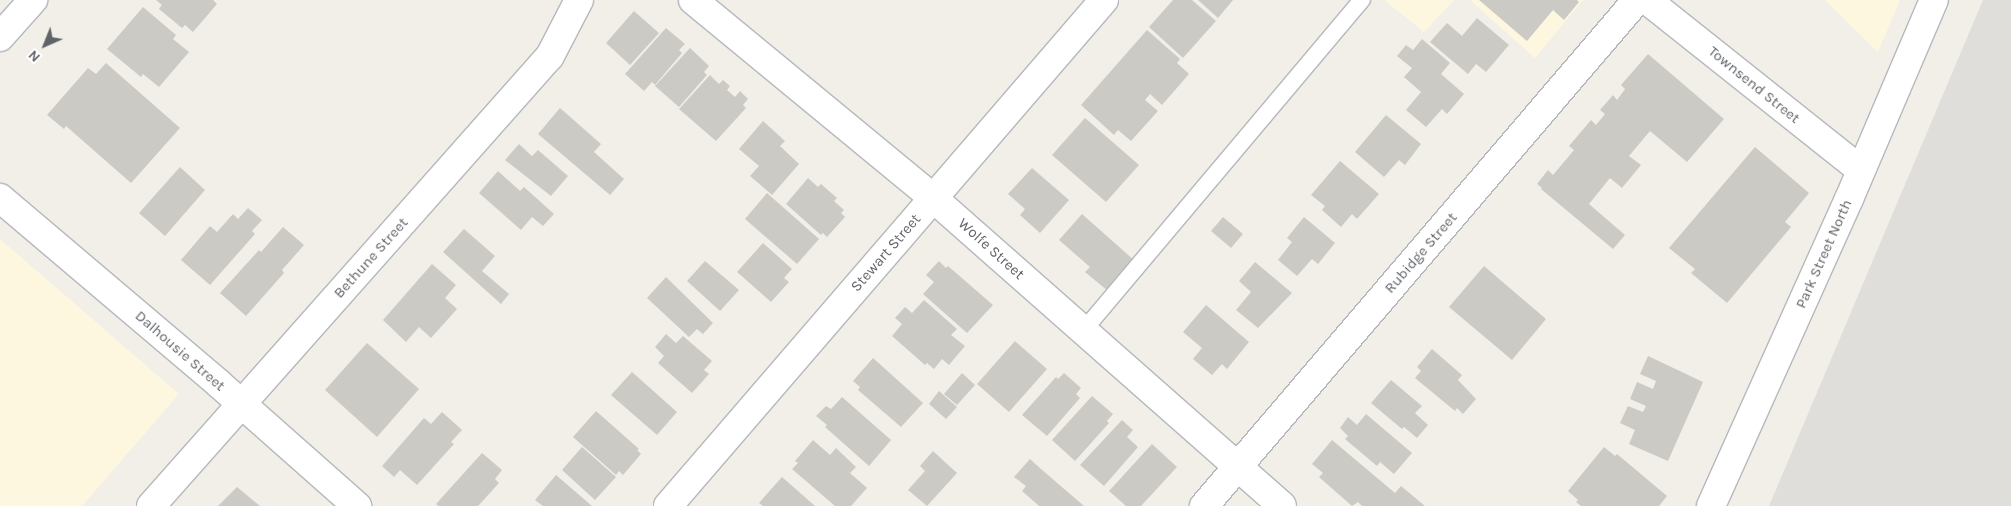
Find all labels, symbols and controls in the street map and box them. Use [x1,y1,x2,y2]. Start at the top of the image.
north arrow [20,20,70,70]
street label: Townsend Street [1705,43,1803,127]
text: N [25,47,44,66]
street label: Park Street North [1792,197,1856,311]
street label: Rubidge Street [1381,209,1461,297]
street label: Stewart Street [847,210,925,296]
street label: Bethune Street [330,214,412,302]
street label: Wolfe Street [954,215,1028,283]
street label: Dalhousie Street [131,307,229,395]

